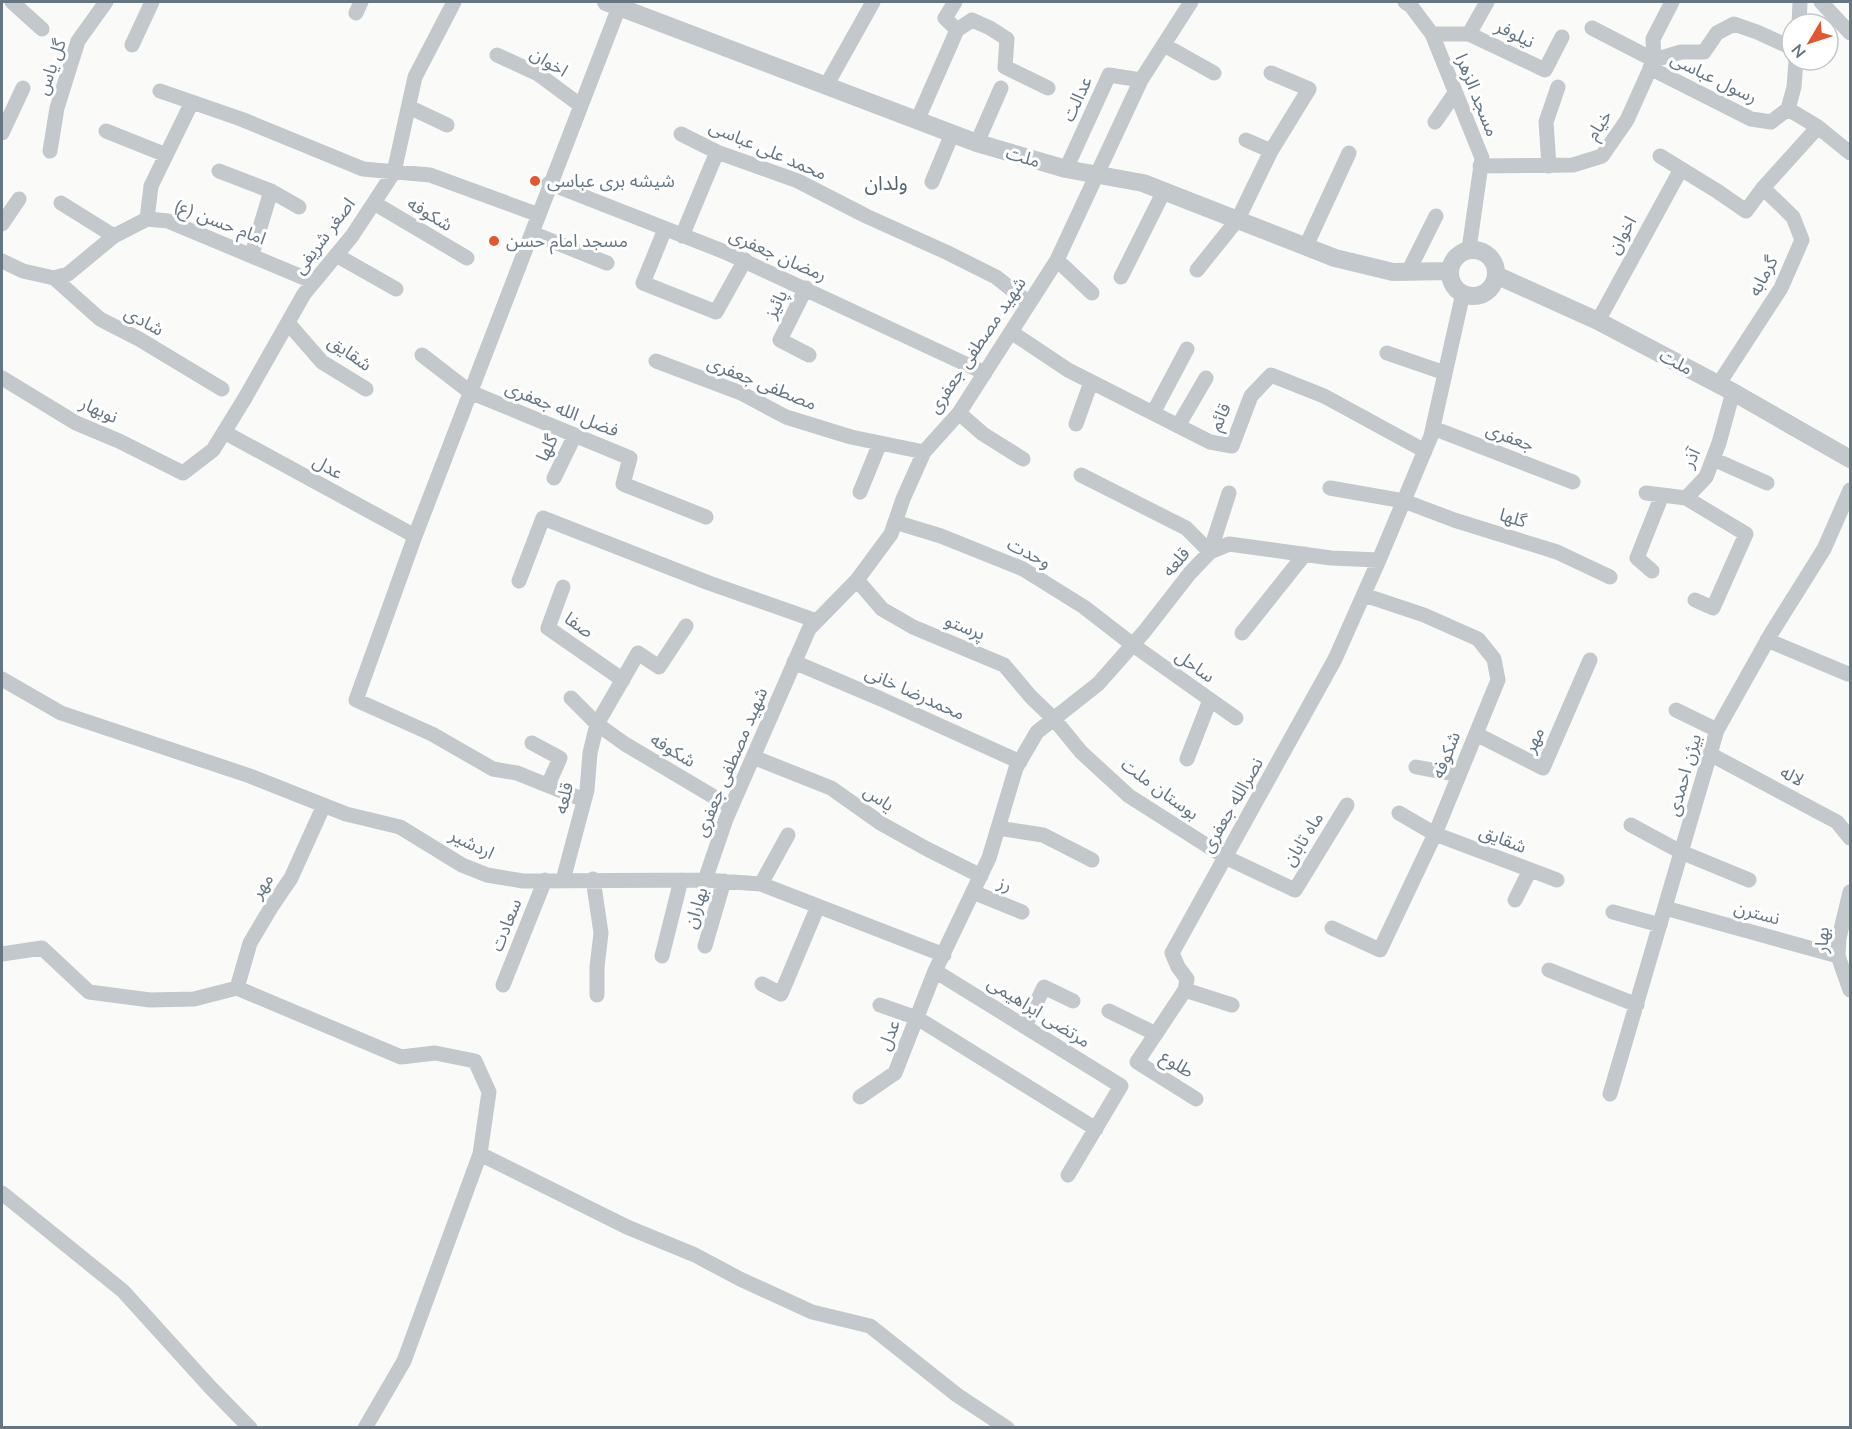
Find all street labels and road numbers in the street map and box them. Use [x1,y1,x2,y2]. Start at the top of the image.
street label: نیلوفر [1491,14,1539,53]
street label: گل یاس [30,35,71,98]
street label: اخوان [526,41,572,82]
street label: رسول عباسی [1667,47,1761,108]
street label: مسجد الزهرا [1450,50,1504,140]
street label: عدالت [1056,73,1097,125]
street label: خیام [1580,105,1619,146]
street label: محمد علی عباسی [706,114,831,185]
street label: ملت [1003,141,1043,172]
street label: شکوفه [404,191,457,236]
street label: امام حسن (ع) [170,193,269,252]
street label: اصغر شریفی [287,193,360,279]
street label: اخوان [1602,212,1641,258]
street label: رمضان جعفری [726,223,831,286]
street label: گرمابه [1743,251,1783,300]
street label: شهید مصطفی جعفری [922,272,1031,418]
street label: پائیز [758,285,793,323]
street label: شادی [120,300,168,341]
street label: شقایق [324,329,377,376]
street label: ملت [1656,343,1697,380]
street label: مصطفی جعفری [704,350,820,415]
street label: فضل الله جعفری [502,375,622,442]
street label: نوبهار [76,391,122,428]
street label: قائم [1203,399,1238,435]
street label: جعفری [1483,417,1538,456]
street label: گلها [530,430,563,465]
street label: آذر [1676,443,1705,472]
street label: عدل [309,449,347,484]
street label: گلها [1497,503,1530,533]
street label: وحدت [1003,532,1055,573]
street label: قلعه [1157,542,1195,581]
street label: صفا [560,606,598,643]
street label: پرستو [942,608,989,645]
street label: ساحل [1171,644,1220,687]
street label: محمدرضا خانی [862,660,969,725]
street label: شهید مصطفی جعفری [689,684,772,840]
street label: مهر [1517,723,1549,757]
street label: شکوفه [647,727,700,772]
street label: شکوفه [1426,728,1465,782]
street label: بیژن احمدی [1661,731,1706,819]
street label: بوستان ملت [1117,753,1204,825]
street label: نصرالله جعفری [1195,753,1268,856]
street label: لاله [1776,760,1808,791]
street label: یاس [859,779,899,816]
street label: قلعه [549,780,578,816]
street label: ماه تابان [1277,807,1328,870]
street label: شقایق [1477,819,1530,858]
street label: اردشیر [445,822,498,864]
street label: مهر [244,869,278,904]
street label: رز [994,870,1016,897]
street label: بهاران [678,884,713,931]
street label: سعادت [485,895,527,955]
street label: نسترن [1732,895,1782,930]
street label: بهار [1809,926,1834,954]
street label: مرتضی ابراهیمی [983,971,1095,1052]
street label: عدل [872,1016,905,1054]
street label: طلوع [1155,1044,1198,1085]

